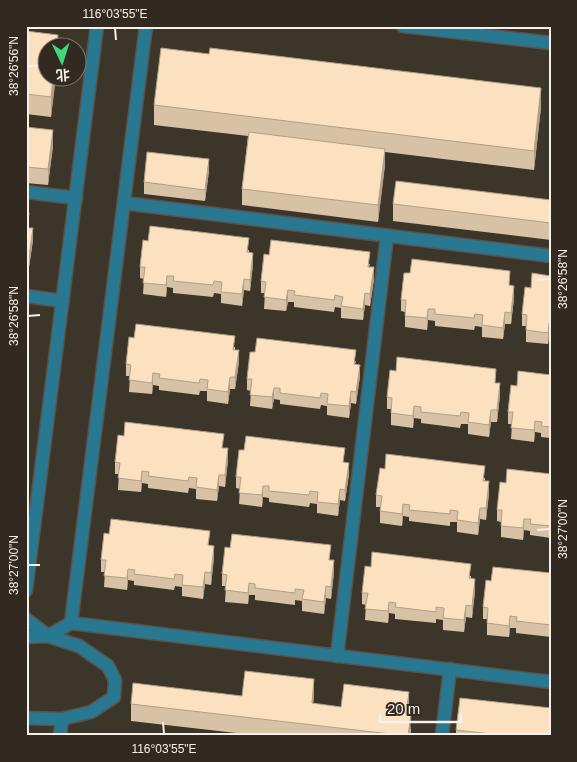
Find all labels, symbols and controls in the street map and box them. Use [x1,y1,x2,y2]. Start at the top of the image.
text: 116°03'55"E [82,7,148,21]
text: 38°26'56"N [7,36,21,96]
north arrow [38,38,88,88]
text: 北 [55,66,70,83]
text: 38°26'58"N [556,249,570,309]
text: 38°26'58"N [7,286,21,346]
text: 38°27'00"N [556,499,570,559]
text: 38°27'00"N [7,535,21,595]
scale bar [380,692,461,724]
text: 20 m [387,700,420,717]
text: 116°03'55"E [131,742,197,756]

